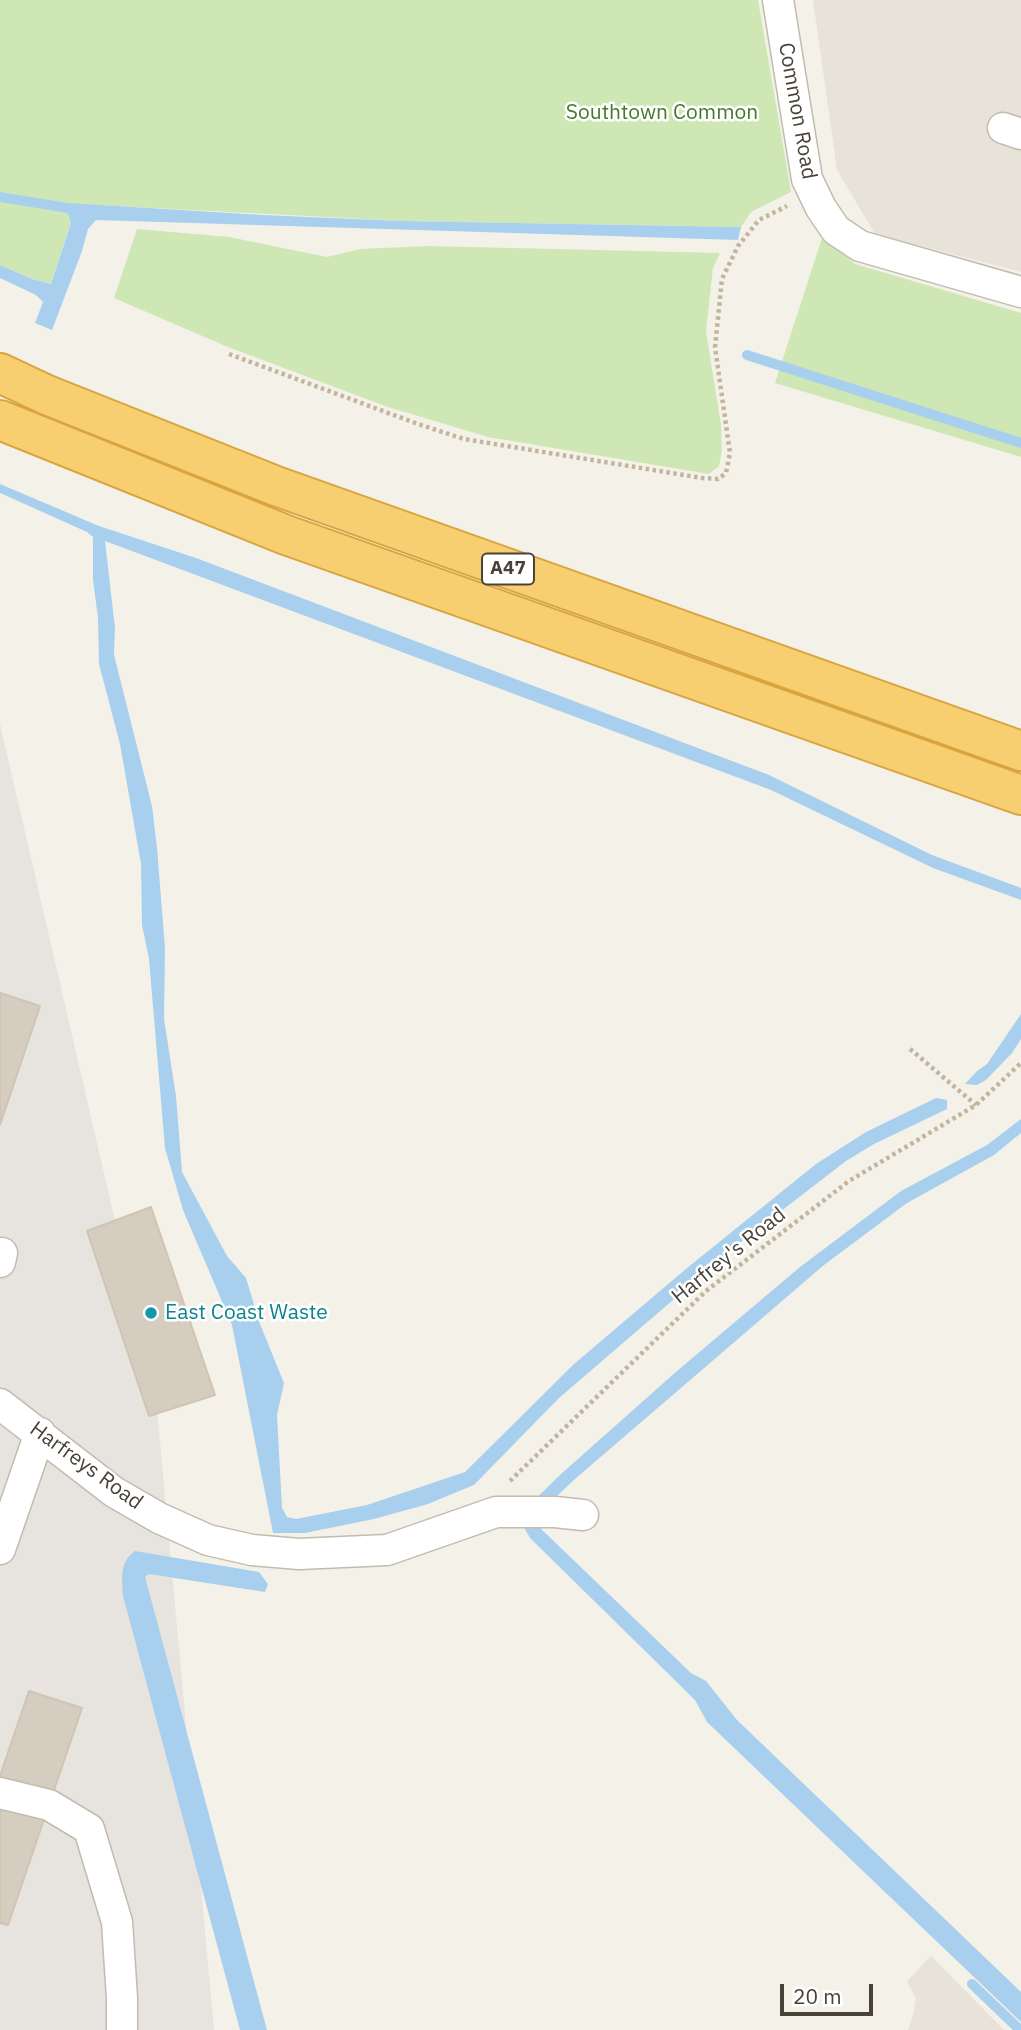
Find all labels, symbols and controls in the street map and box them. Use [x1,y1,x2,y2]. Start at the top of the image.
street label: Common Road [773,41,821,181]
park label: Southtown Common [566,100,758,126]
road number: A47 [482,554,534,584]
street label: Harfrey's Road [667,1202,791,1310]
place label: East Coast Waste [165,1300,328,1326]
marker: East Coast Waste [143,1305,159,1321]
street label: Harfreys Road [25,1417,147,1515]
scale bar [783,1970,876,2014]
text: 20 m [793,1982,842,2010]

